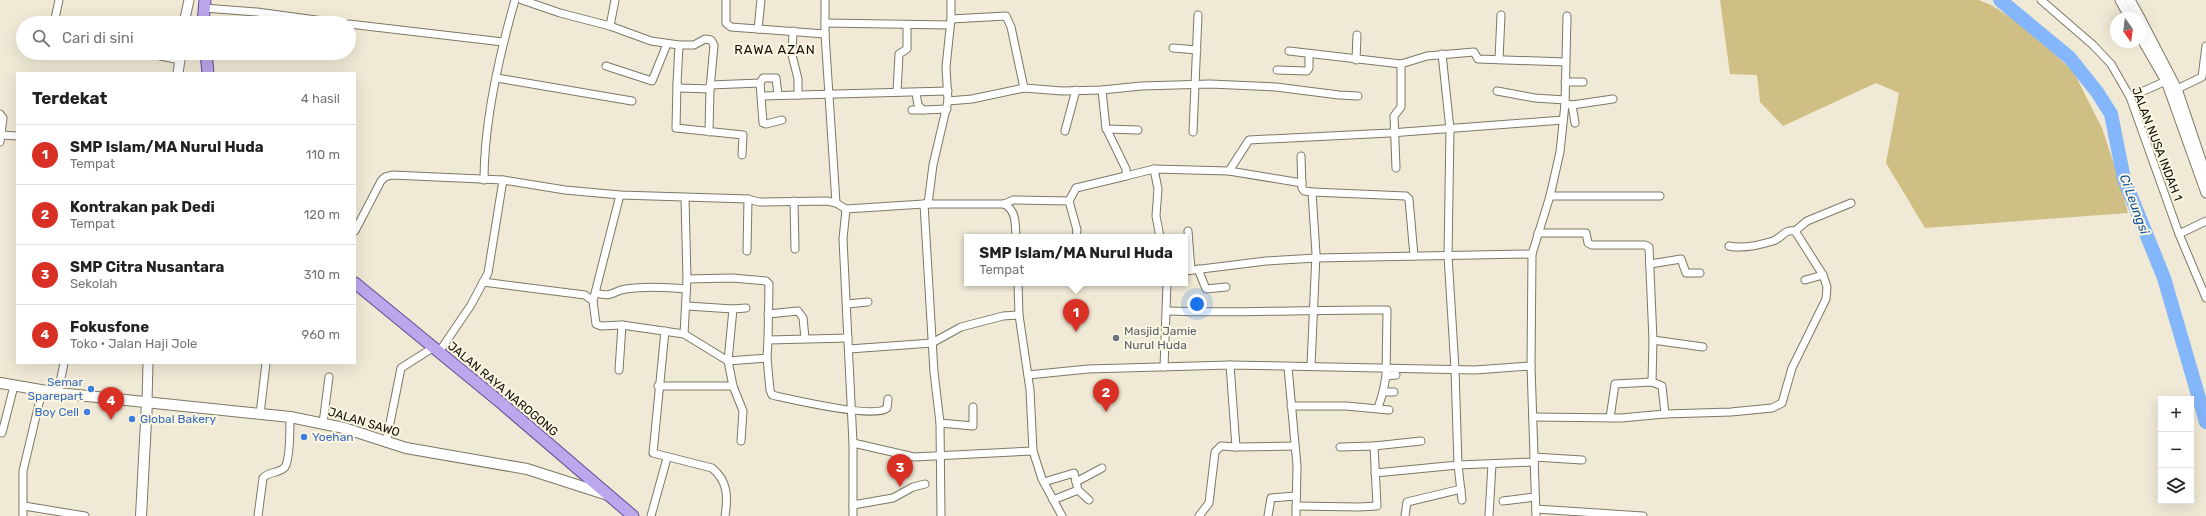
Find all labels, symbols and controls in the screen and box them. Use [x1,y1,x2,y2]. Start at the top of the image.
north arrow [2110,12,2146,48]
search box [16,16,356,60]
icon: search [30,27,52,49]
text: Cari di sini [62,29,134,47]
district label: RAWA AZAN [734,42,816,57]
street label: JALAN NUSA INDAH 1 [2129,85,2185,203]
text: Terdekat [32,88,107,108]
text: 4 hasil [301,91,340,106]
text: SMP Islam/MA Nurul Huda [70,138,264,156]
text: 1 [42,147,48,162]
text: 110 m [306,147,340,162]
text: Tempat [70,156,115,171]
water label: Ci Leungsi [2116,172,2153,237]
text: Kontrakan pak Dedi [70,198,215,216]
text: 2 [41,207,49,222]
text: 120 m [304,207,340,222]
text: Tempat [70,216,115,231]
popup [964,234,1188,286]
text: SMP Islam/MA Nurul Huda [979,244,1173,262]
text: SMP Citra Nusantara [70,258,224,276]
text: Tempat [979,262,1024,277]
text: 3 [41,267,49,282]
text: 310 m [304,267,340,282]
text: Sekolah [70,276,117,291]
your location [1187,294,1207,314]
pin: 1 [1063,299,1089,332]
text: Fokusfone [70,318,149,336]
place label: Masjid Jamie Nurul Huda [1124,324,1197,352]
text: 4 [41,327,49,342]
text: 960 m [302,327,340,342]
marker: Masjid Jamie Nurul Huda [1111,333,1121,343]
text: Toko · Jalan Haji Jole [70,336,197,351]
street label: JALAN RAYA NAROGONG [445,339,561,439]
place label: Semar Sparepart [28,375,83,403]
pin: 2 [1093,379,1119,412]
marker: Semar Sparepart [86,384,96,394]
pin: 4 [98,387,124,420]
map controls [2158,396,2194,504]
button: + [2158,396,2194,432]
street label: JALAN SAWO [326,404,402,440]
place label: Boy Cell [35,405,79,419]
marker: Boy Cell [82,407,92,417]
place label: Global Bakery [140,412,216,426]
marker: Global Bakery [127,414,137,424]
place label: Yoehan [312,430,354,444]
marker: Yoehan [299,432,309,442]
button: − [2158,432,2194,468]
pin: 3 [887,454,913,487]
button: layers [2158,468,2194,504]

